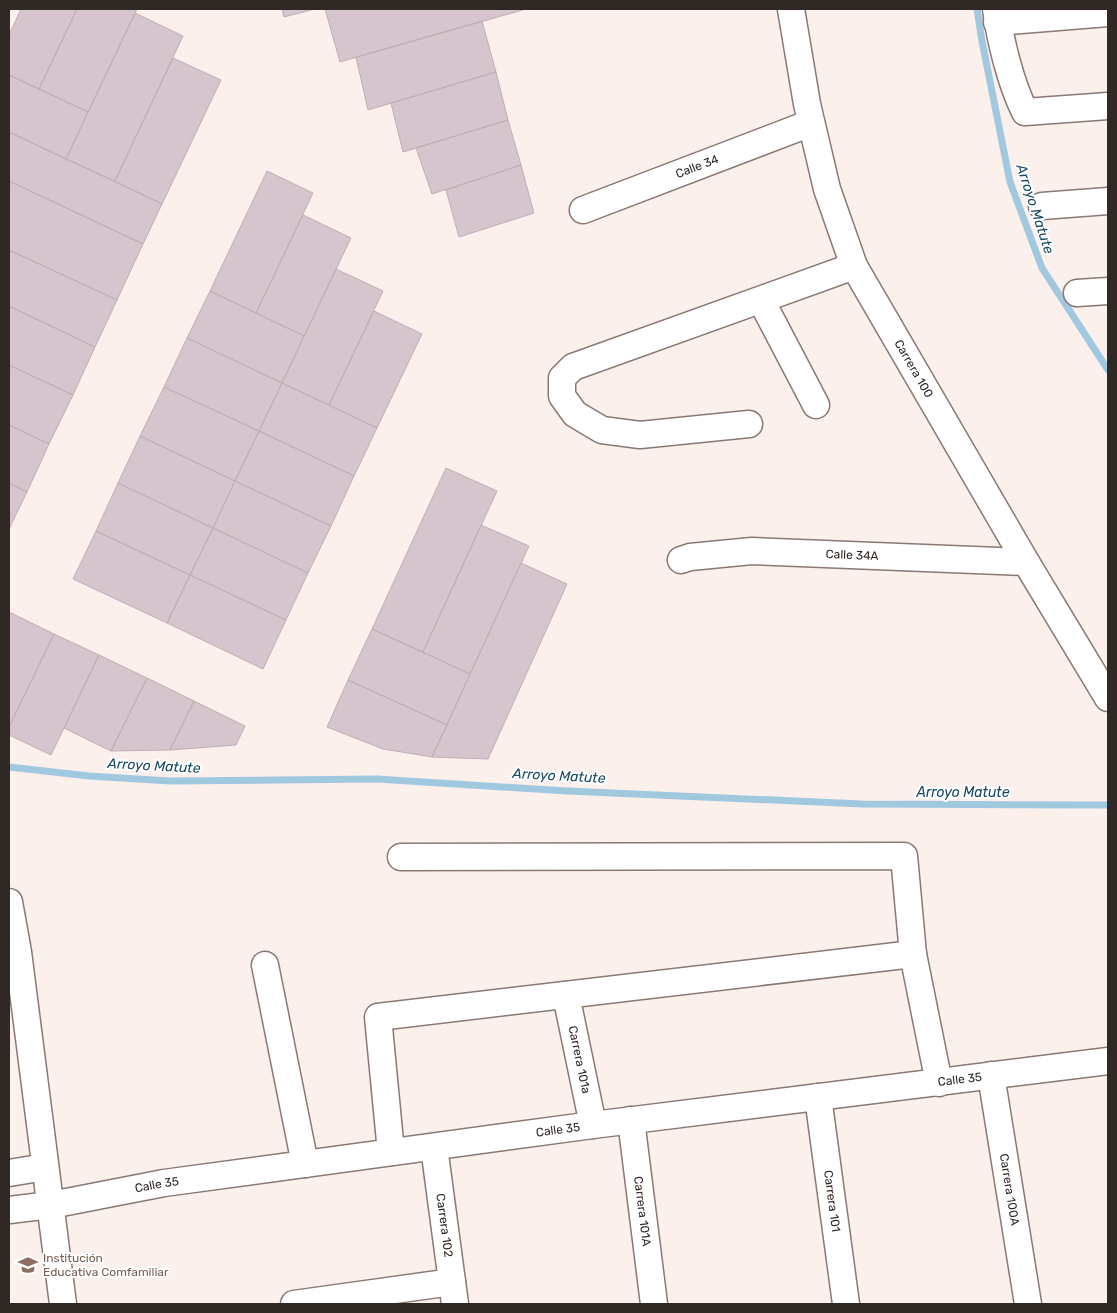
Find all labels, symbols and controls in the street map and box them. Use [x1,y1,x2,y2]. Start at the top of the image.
street label: Calle 34 [674,152,721,181]
water label: Arroyo Matute [1012,161,1058,256]
street label: Carrera 100 [891,337,936,400]
street label: Calle 34A [825,547,879,563]
water label: Arroyo Matute [106,755,201,777]
water label: Arroyo Matute [511,765,606,787]
water label: Arroyo Matute [915,784,1010,801]
street label: Carrera 101a [566,1024,593,1095]
street label: Calle 35 [937,1070,983,1089]
street label: Calle 35 [535,1120,581,1140]
street label: Carrera 100A [997,1152,1022,1227]
street label: Carrera 101 [821,1169,843,1233]
street label: Calle 35 [134,1174,180,1196]
street label: Carrera 101A [631,1176,654,1247]
street label: Carrera 102 [433,1193,456,1258]
place label: Institución Educativa Comfamiliar [43,1251,169,1279]
school or university icon: Institución Educativa Comfamiliar [17,1254,39,1276]

